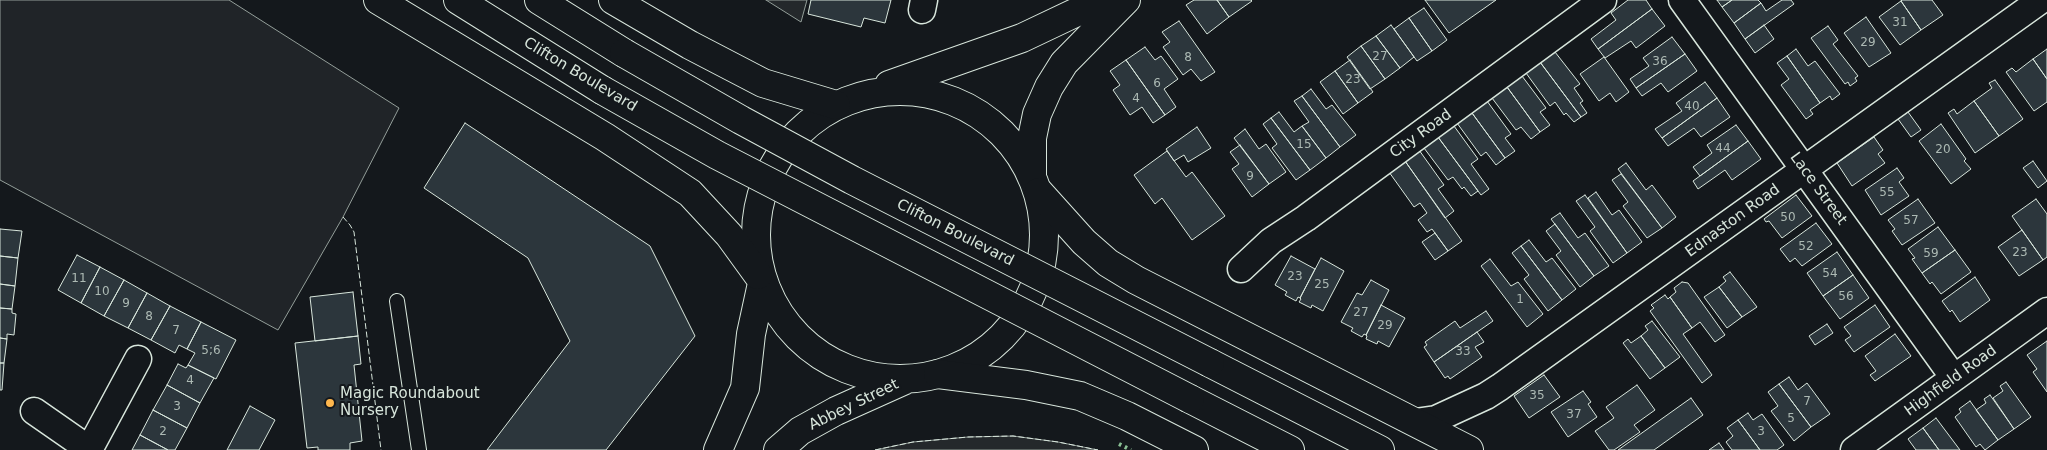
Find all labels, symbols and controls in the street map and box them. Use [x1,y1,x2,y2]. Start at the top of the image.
house number: 31 [1892,16,1908,30]
street label: Clifton Boulevard [520,34,640,116]
house number: 29 [1860,36,1876,50]
house number: 27 [1372,50,1388,64]
house number: 8 [1184,51,1192,65]
house number: 36 [1652,55,1668,69]
house number: 23 [1345,73,1361,87]
house number: 6 [1153,77,1161,91]
house number: 4 [1132,92,1140,106]
house number: 40 [1684,100,1700,114]
street label: City Road [1387,106,1455,162]
house number: 15 [1296,138,1312,152]
house number: 44 [1715,142,1731,156]
house number: 20 [1935,143,1951,157]
street label: Lace Street [1786,149,1850,229]
house number: 9 [1246,170,1254,184]
street label: Ednaston Road [1682,181,1784,261]
house number: 55 [1879,186,1895,200]
street label: Clifton Boulevard [893,196,1017,270]
house number: 50 [1780,211,1796,225]
house number: 57 [1903,214,1919,228]
house number: 52 [1798,240,1814,254]
house number: 23 [2012,246,2028,260]
house number: 59 [1923,247,1939,261]
house number: 54 [1822,267,1838,281]
house number: 23 [1287,270,1303,284]
house number: 11 [71,272,87,286]
house number: 25 [1314,278,1330,292]
house number: 10 [94,285,110,299]
house number: 56 [1838,290,1854,304]
house number: 1 [1516,293,1524,307]
house number: 9 [122,297,130,311]
house number: 27 [1353,306,1369,320]
house number: 8 [145,310,153,324]
house number: 29 [1377,319,1393,333]
house number: 7 [172,324,180,338]
street label: Highfield Road [1902,342,2000,420]
house number: 5;6 [201,344,221,358]
house number: 33 [1455,345,1471,359]
house number: 4 [186,374,194,388]
street label: Abbey Street [806,375,902,435]
place label: Magic Roundabout Nursery [340,385,480,420]
house number: 35 [1529,389,1545,403]
house number: 7 [1803,395,1811,409]
marker: Magic Roundabout Nursery [324,397,336,409]
house number: 3 [173,400,181,414]
house number: 37 [1566,408,1582,422]
house number: 5 [1787,412,1795,426]
house number: 2 [159,425,167,439]
house number: 3 [1757,425,1765,439]

